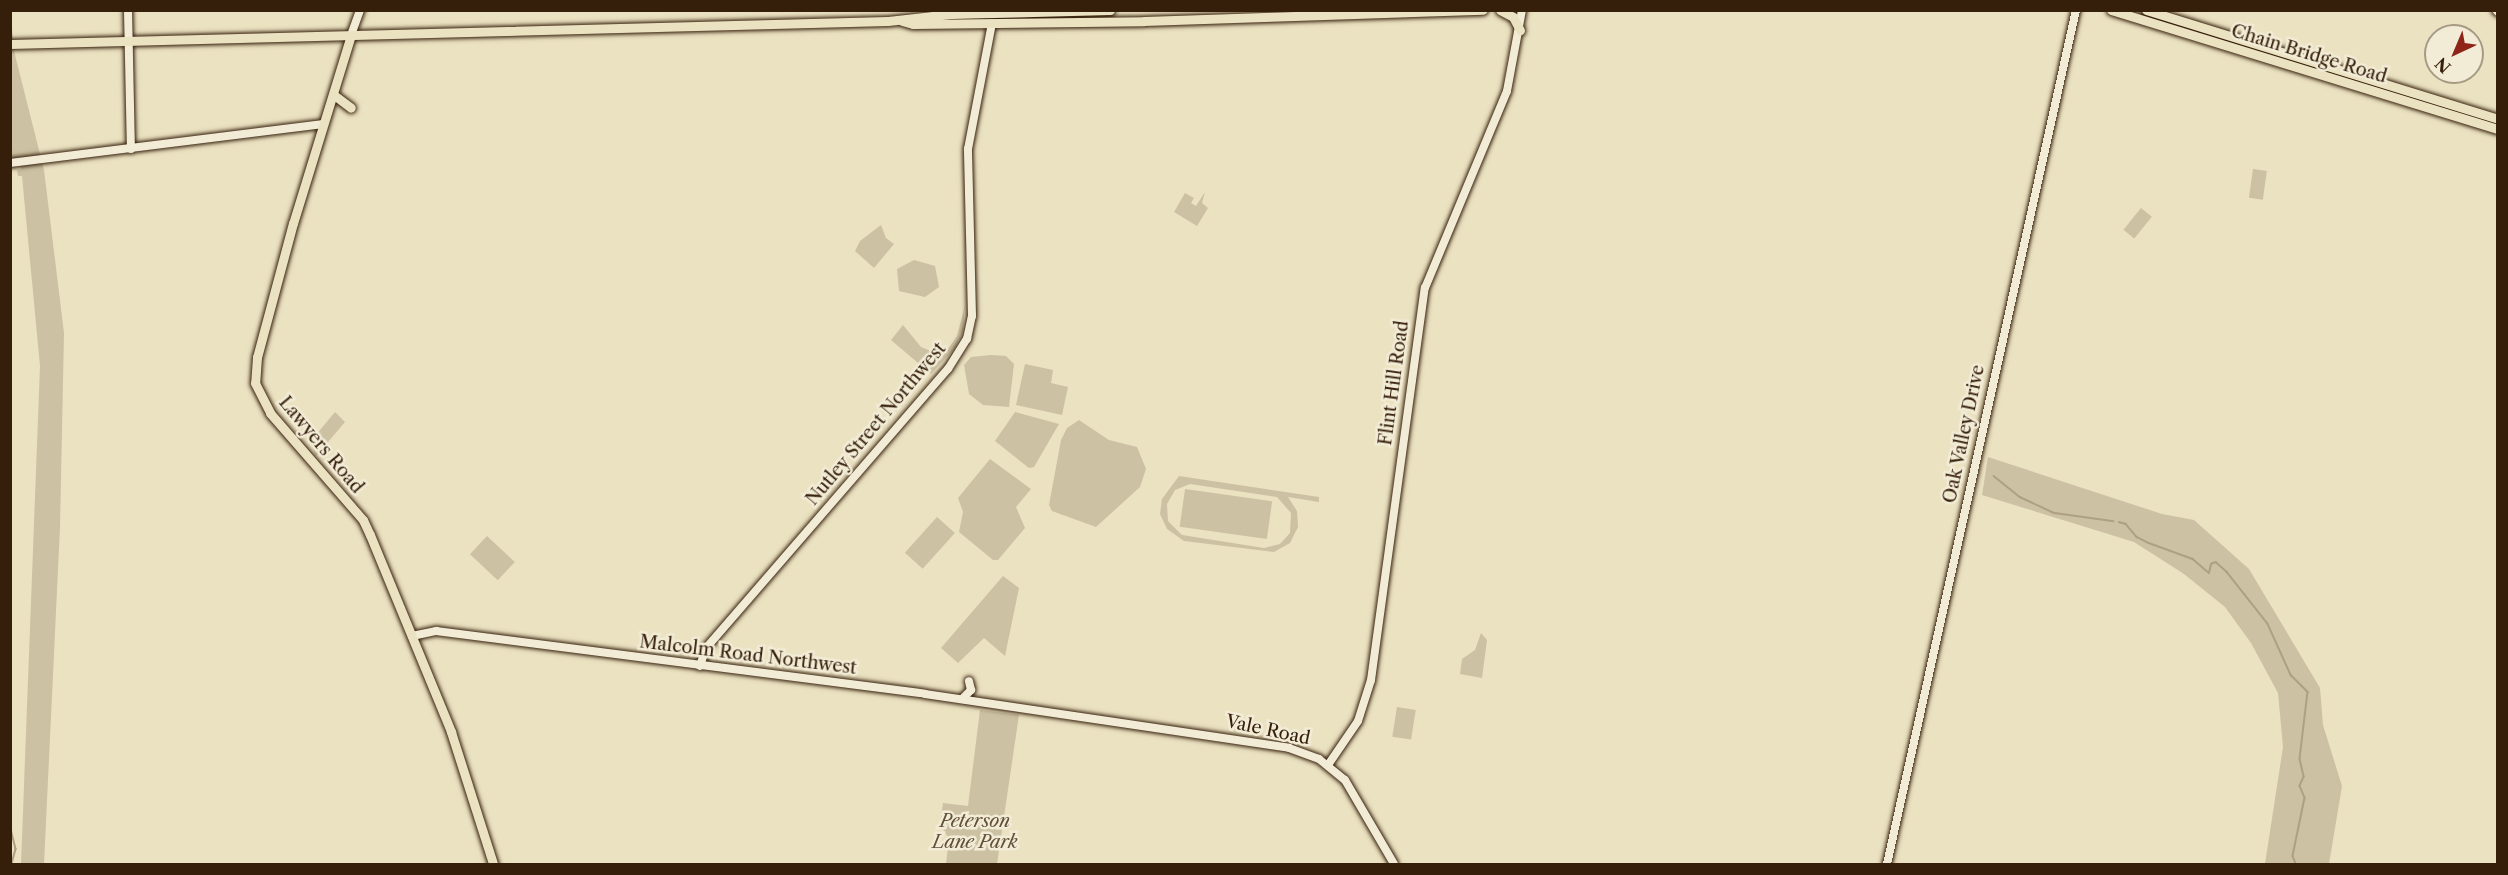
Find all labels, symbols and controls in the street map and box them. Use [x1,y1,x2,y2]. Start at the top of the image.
street label: Chain Bridge Road [2229,20,2389,88]
north arrow [2424,24,2484,84]
text: N [2431,53,2455,78]
street label: Flint Hill Road [1375,319,1413,447]
street label: Nutley Street Northwest [801,338,951,510]
street label: Oak Valley Drive [1939,362,1989,506]
street label: Lawyers Road [274,392,368,498]
street label: Malcolm Road Northwest [638,631,858,679]
street label: Vale Road [1224,711,1312,749]
park label: Peterson Lane Park [932,811,1018,854]

